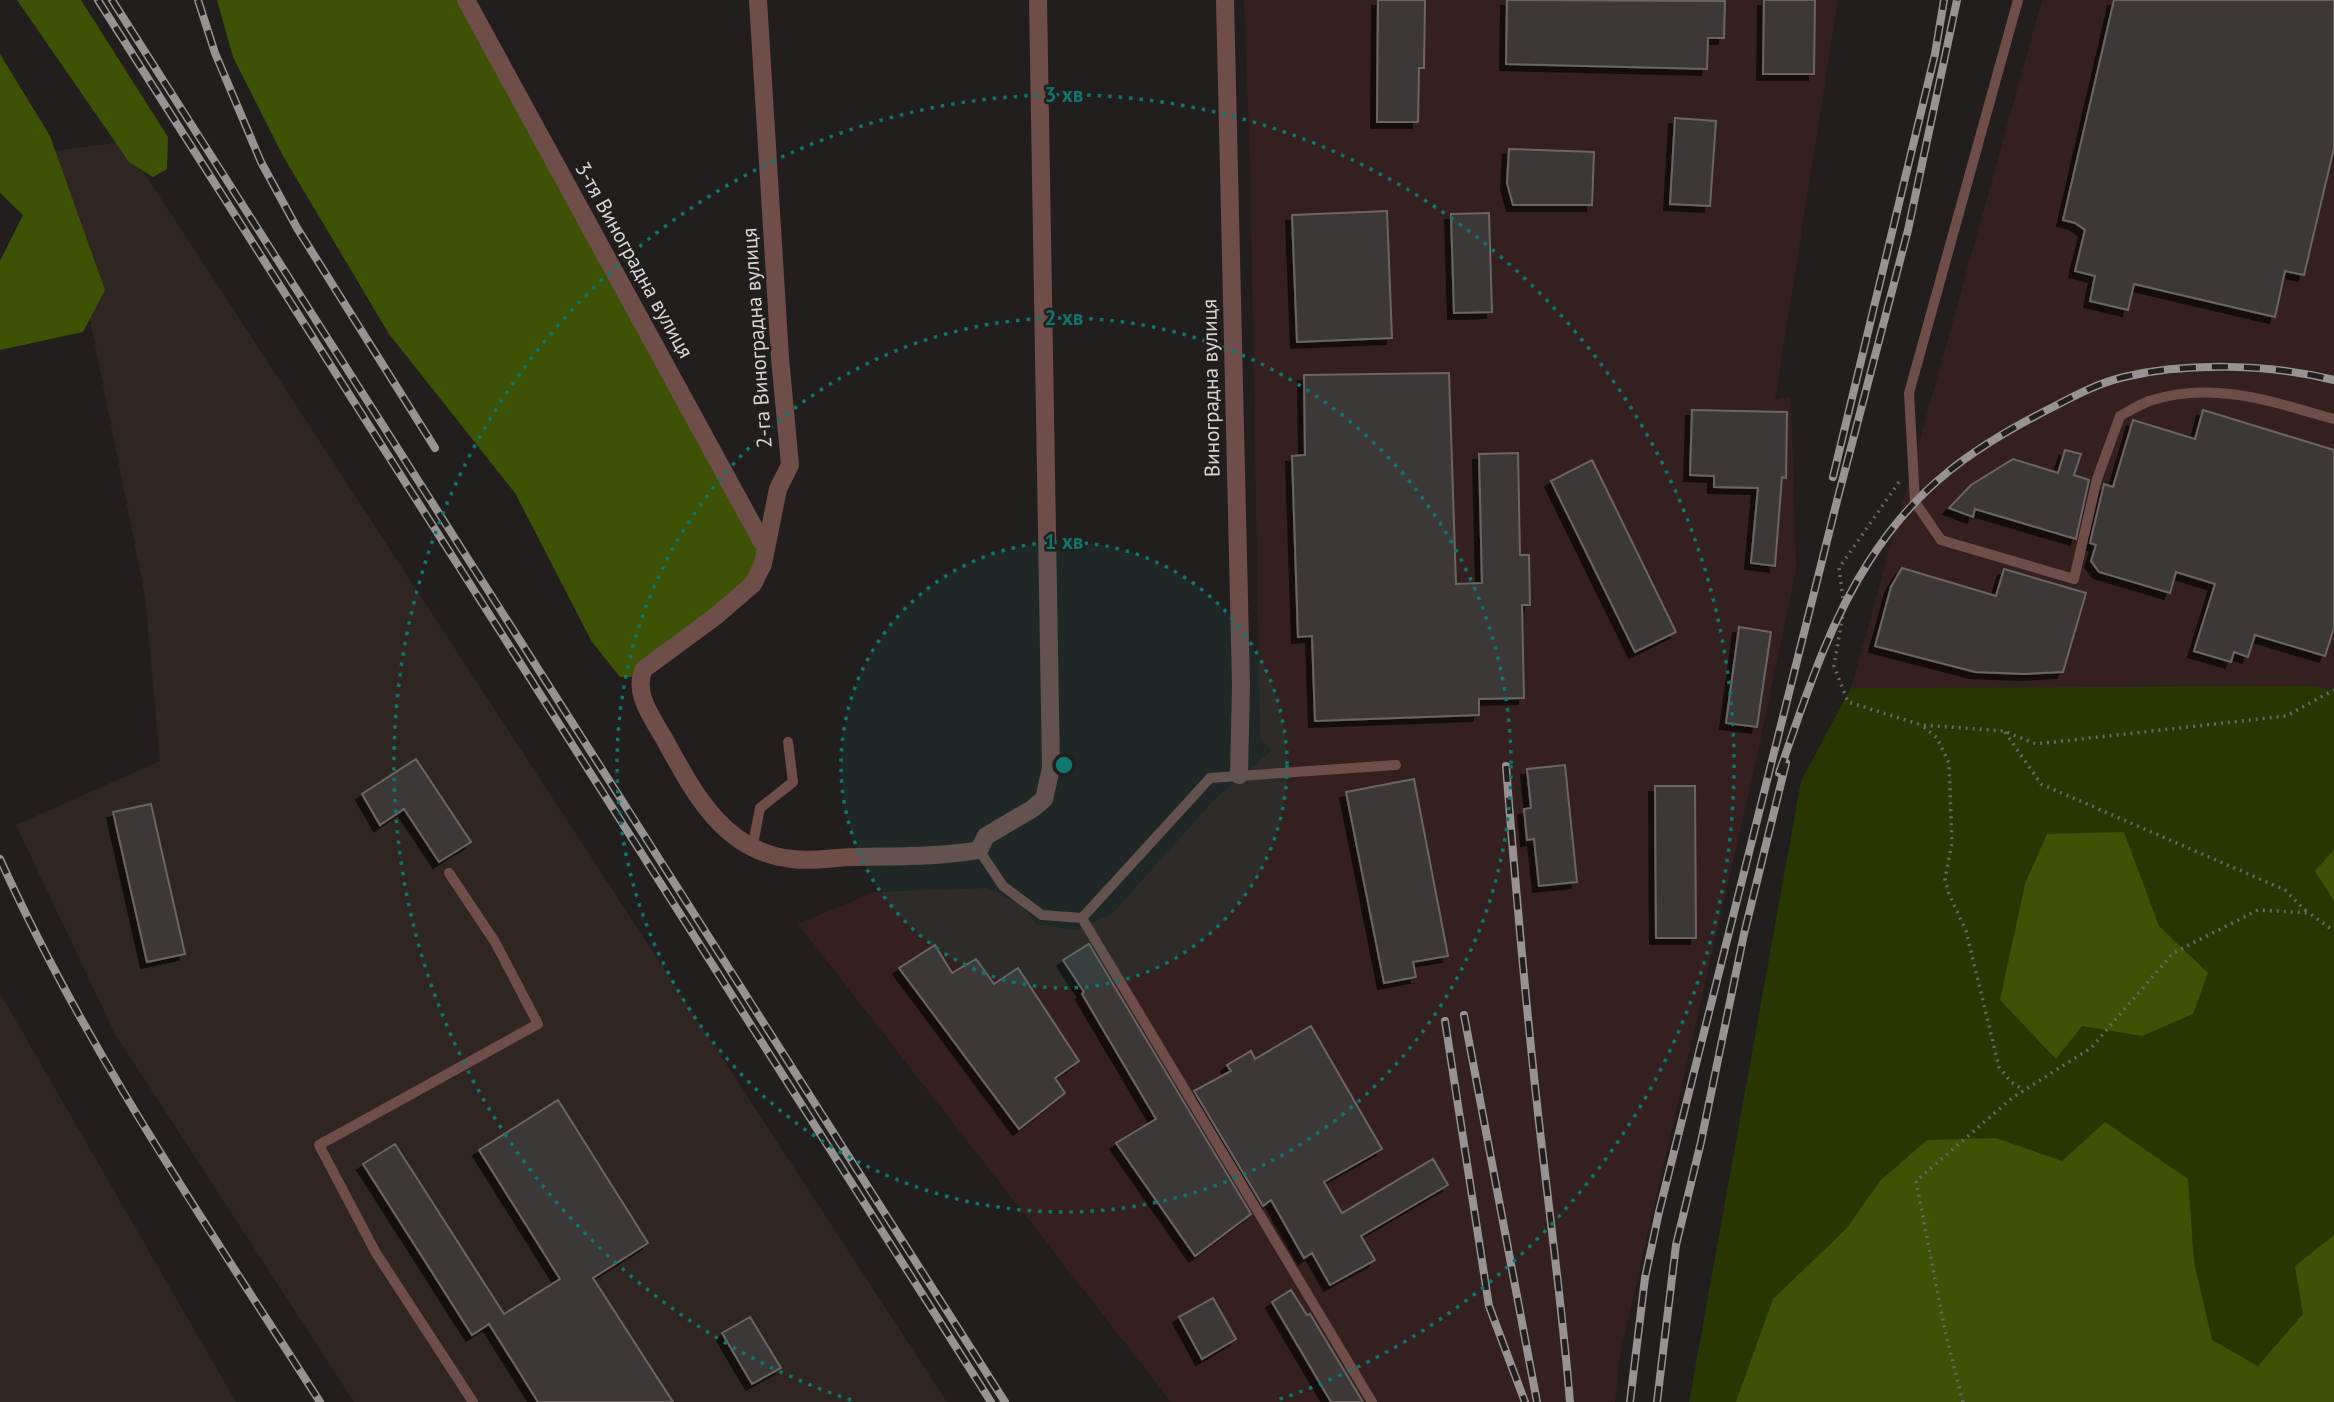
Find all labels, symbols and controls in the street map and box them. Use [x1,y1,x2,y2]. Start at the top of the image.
text: 3 хв [1045,81,1083,108]
street label: 3-тя Виноградна вулиця [569,157,700,363]
street label: 2-га Виноградна вулиця [735,227,778,449]
street label: Виноградна вулиця [1195,299,1226,477]
text: 2 хв [1045,304,1083,331]
text: 1 хв [1045,528,1083,555]
centre of rings [1052,753,1076,777]

